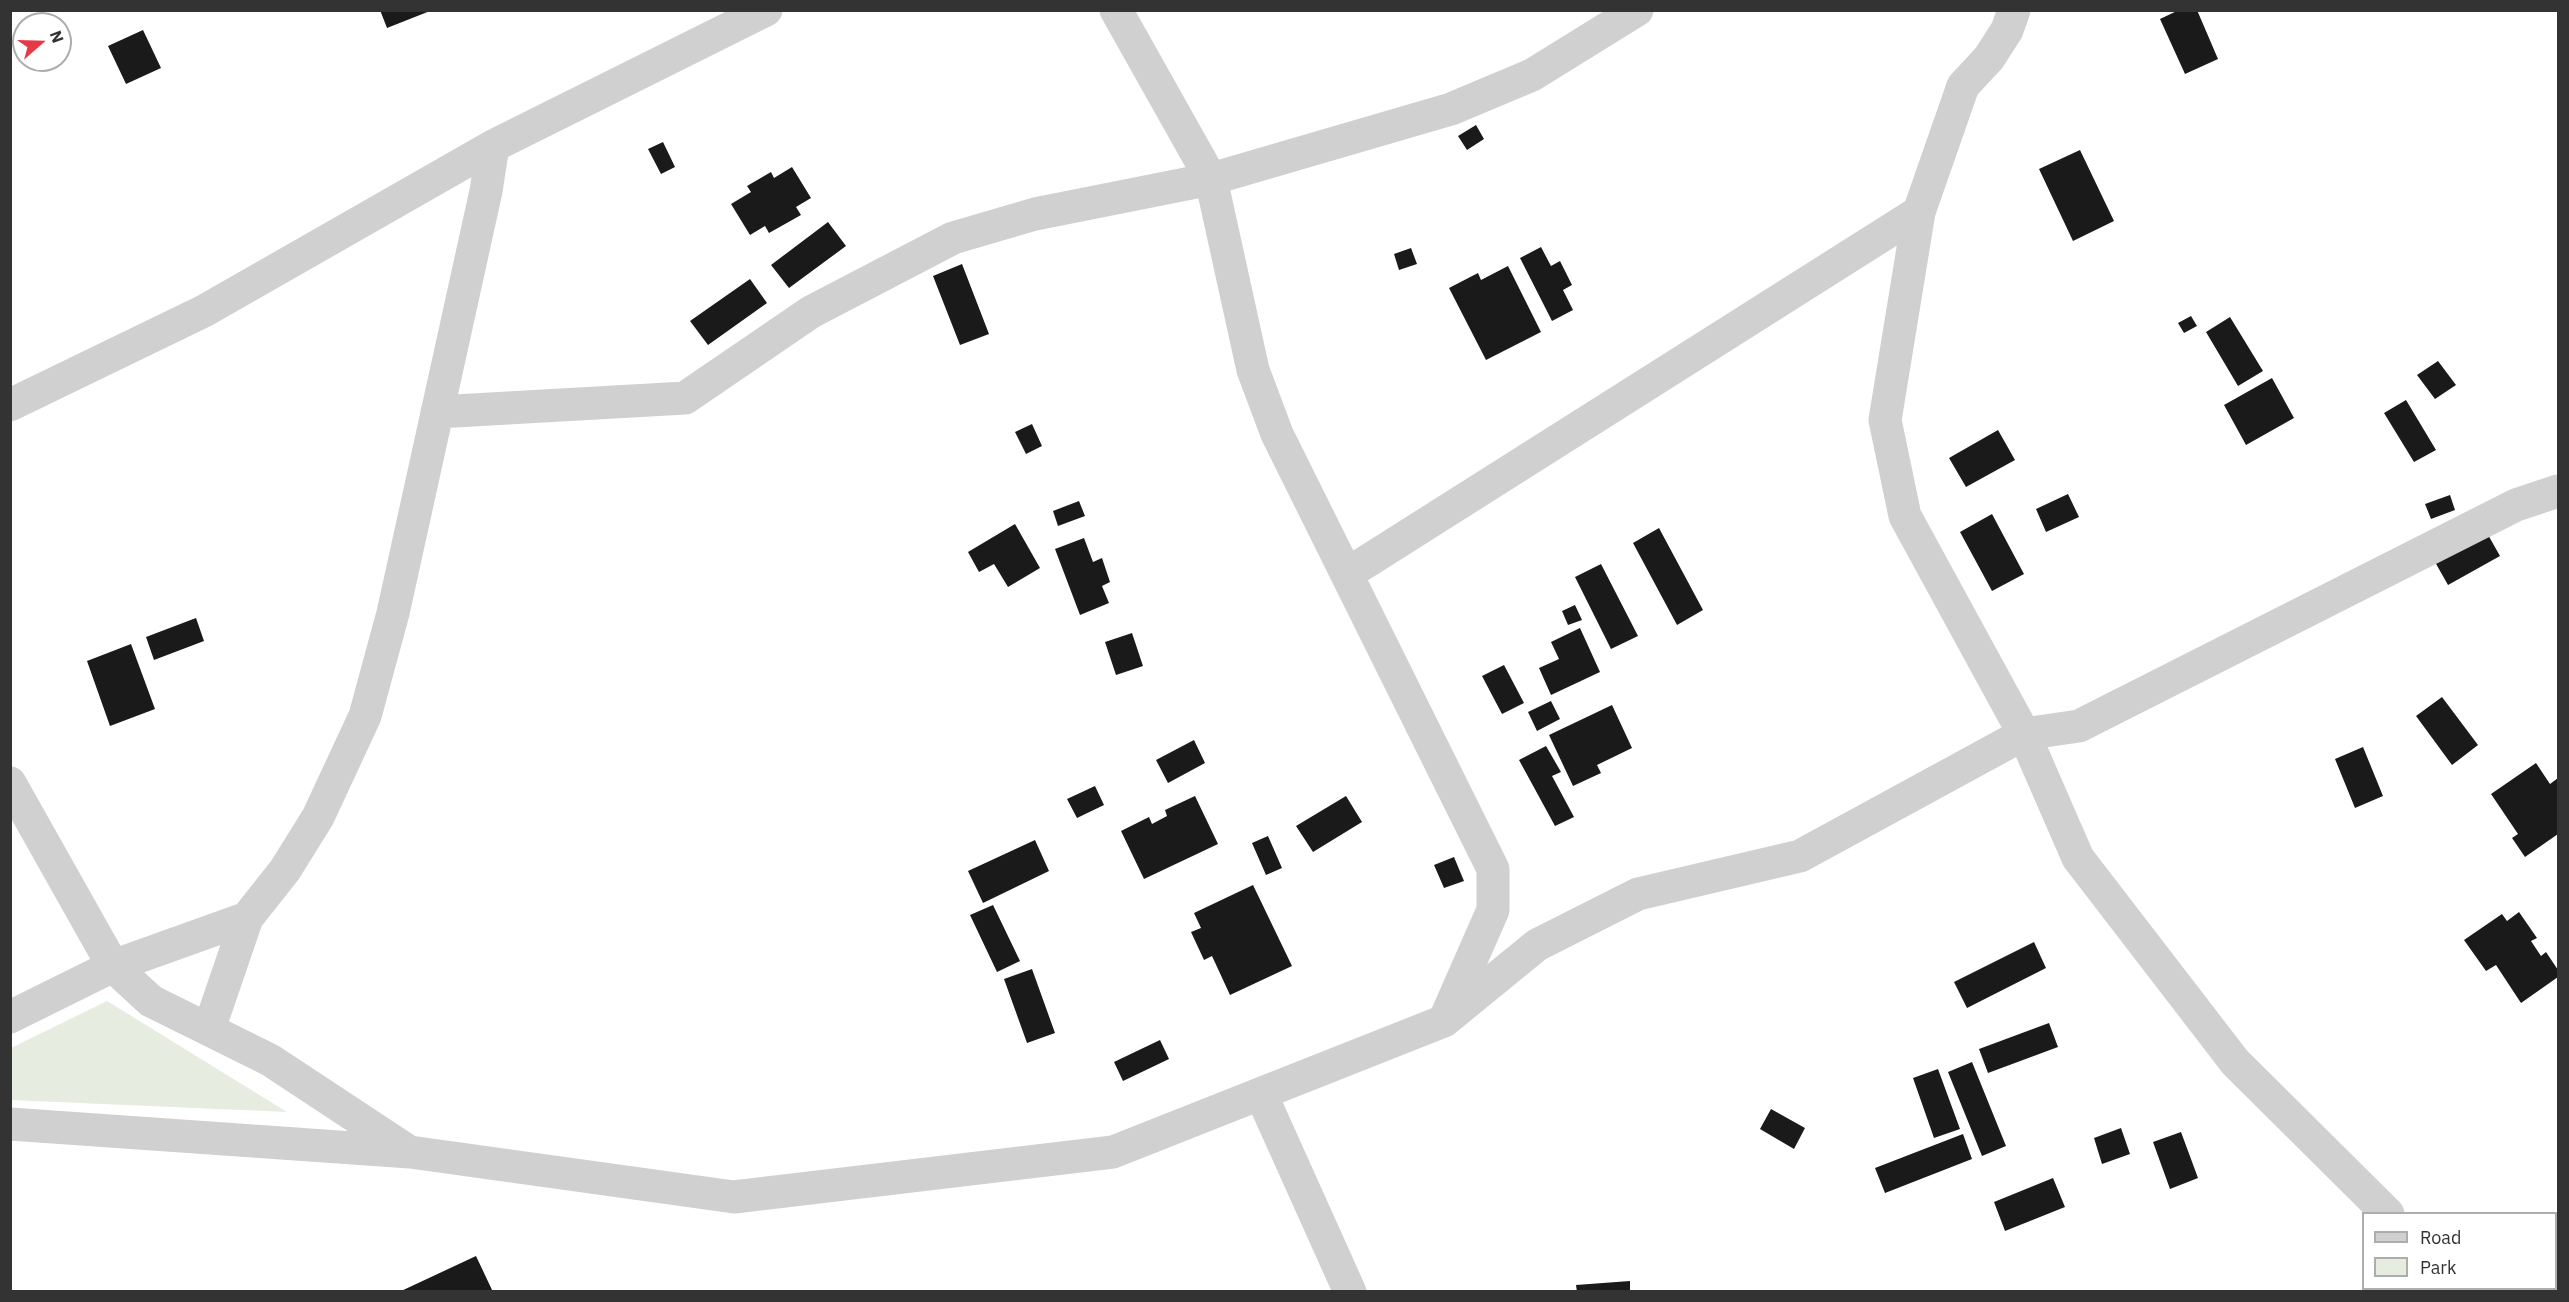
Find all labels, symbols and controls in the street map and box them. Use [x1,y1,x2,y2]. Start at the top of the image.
north arrow [12,12,72,72]
text: N [46,28,68,45]
legend [2362,1212,2557,1290]
text: Road [2420,1226,2461,1249]
text: Park [2420,1256,2456,1279]

